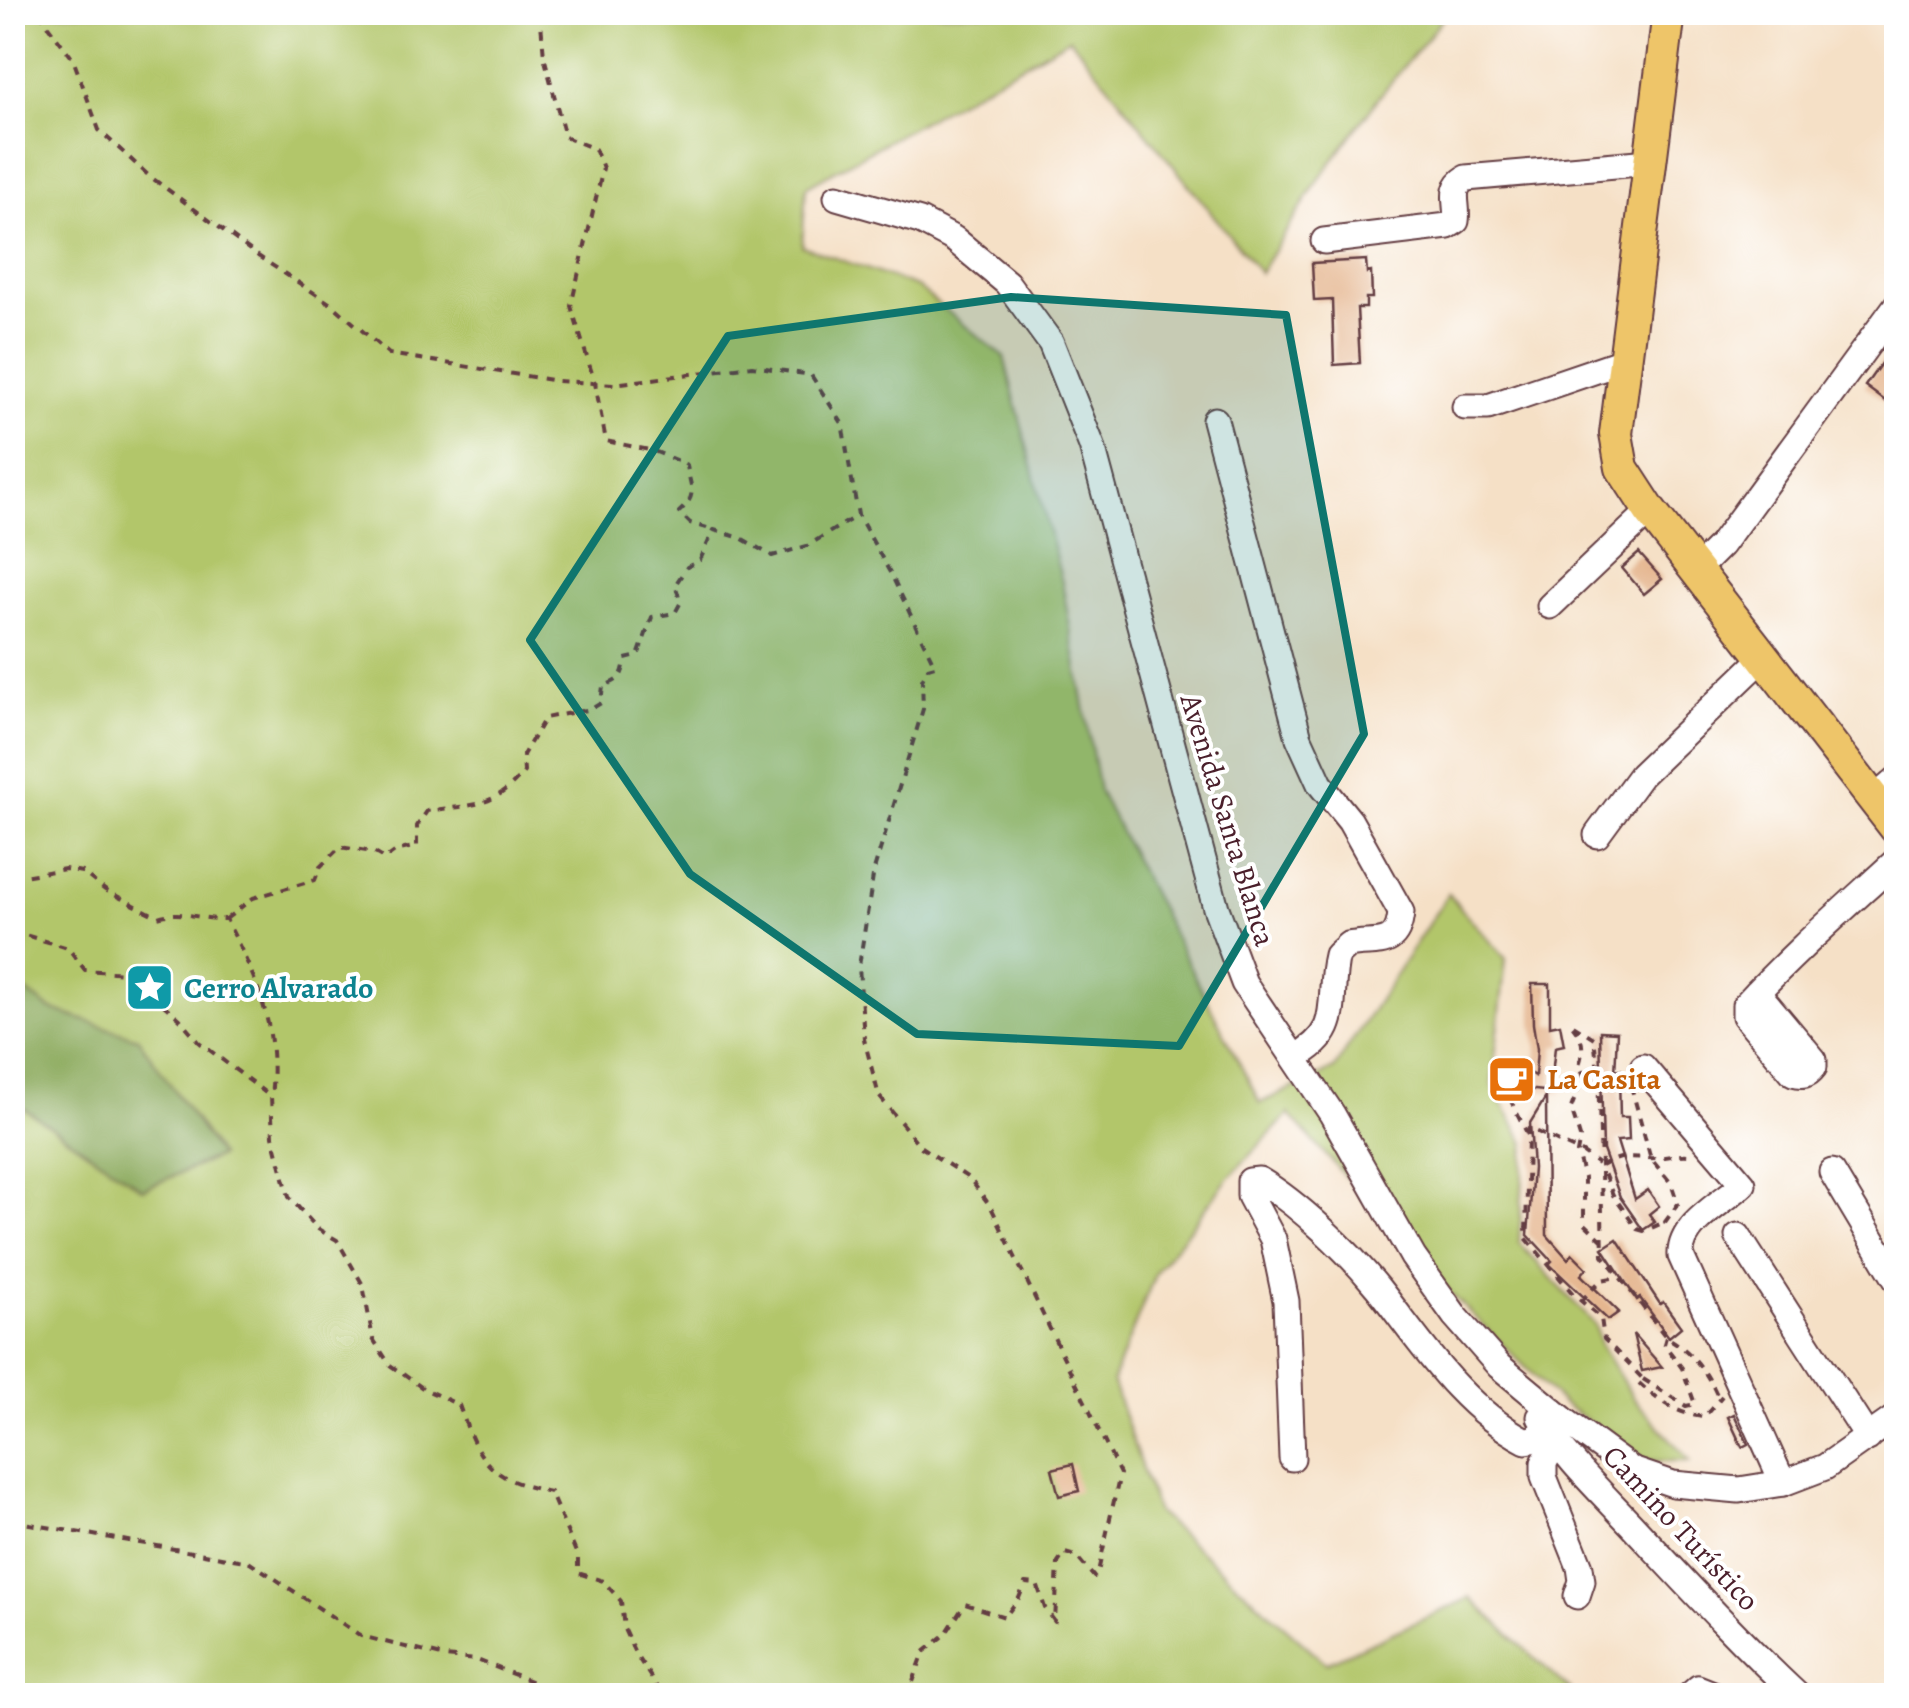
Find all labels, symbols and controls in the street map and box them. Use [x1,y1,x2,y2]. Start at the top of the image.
street label: Avenida Santa Blanca [1170,688,1285,951]
place icon: Cerro Alvarado [123,962,175,1014]
place label: Cerro Alvarado [184,968,374,1008]
cafe icon: La Casita [1486,1053,1538,1105]
place label: La Casita [1547,1059,1662,1099]
street label: Camino Turístico [1594,1437,1768,1619]

